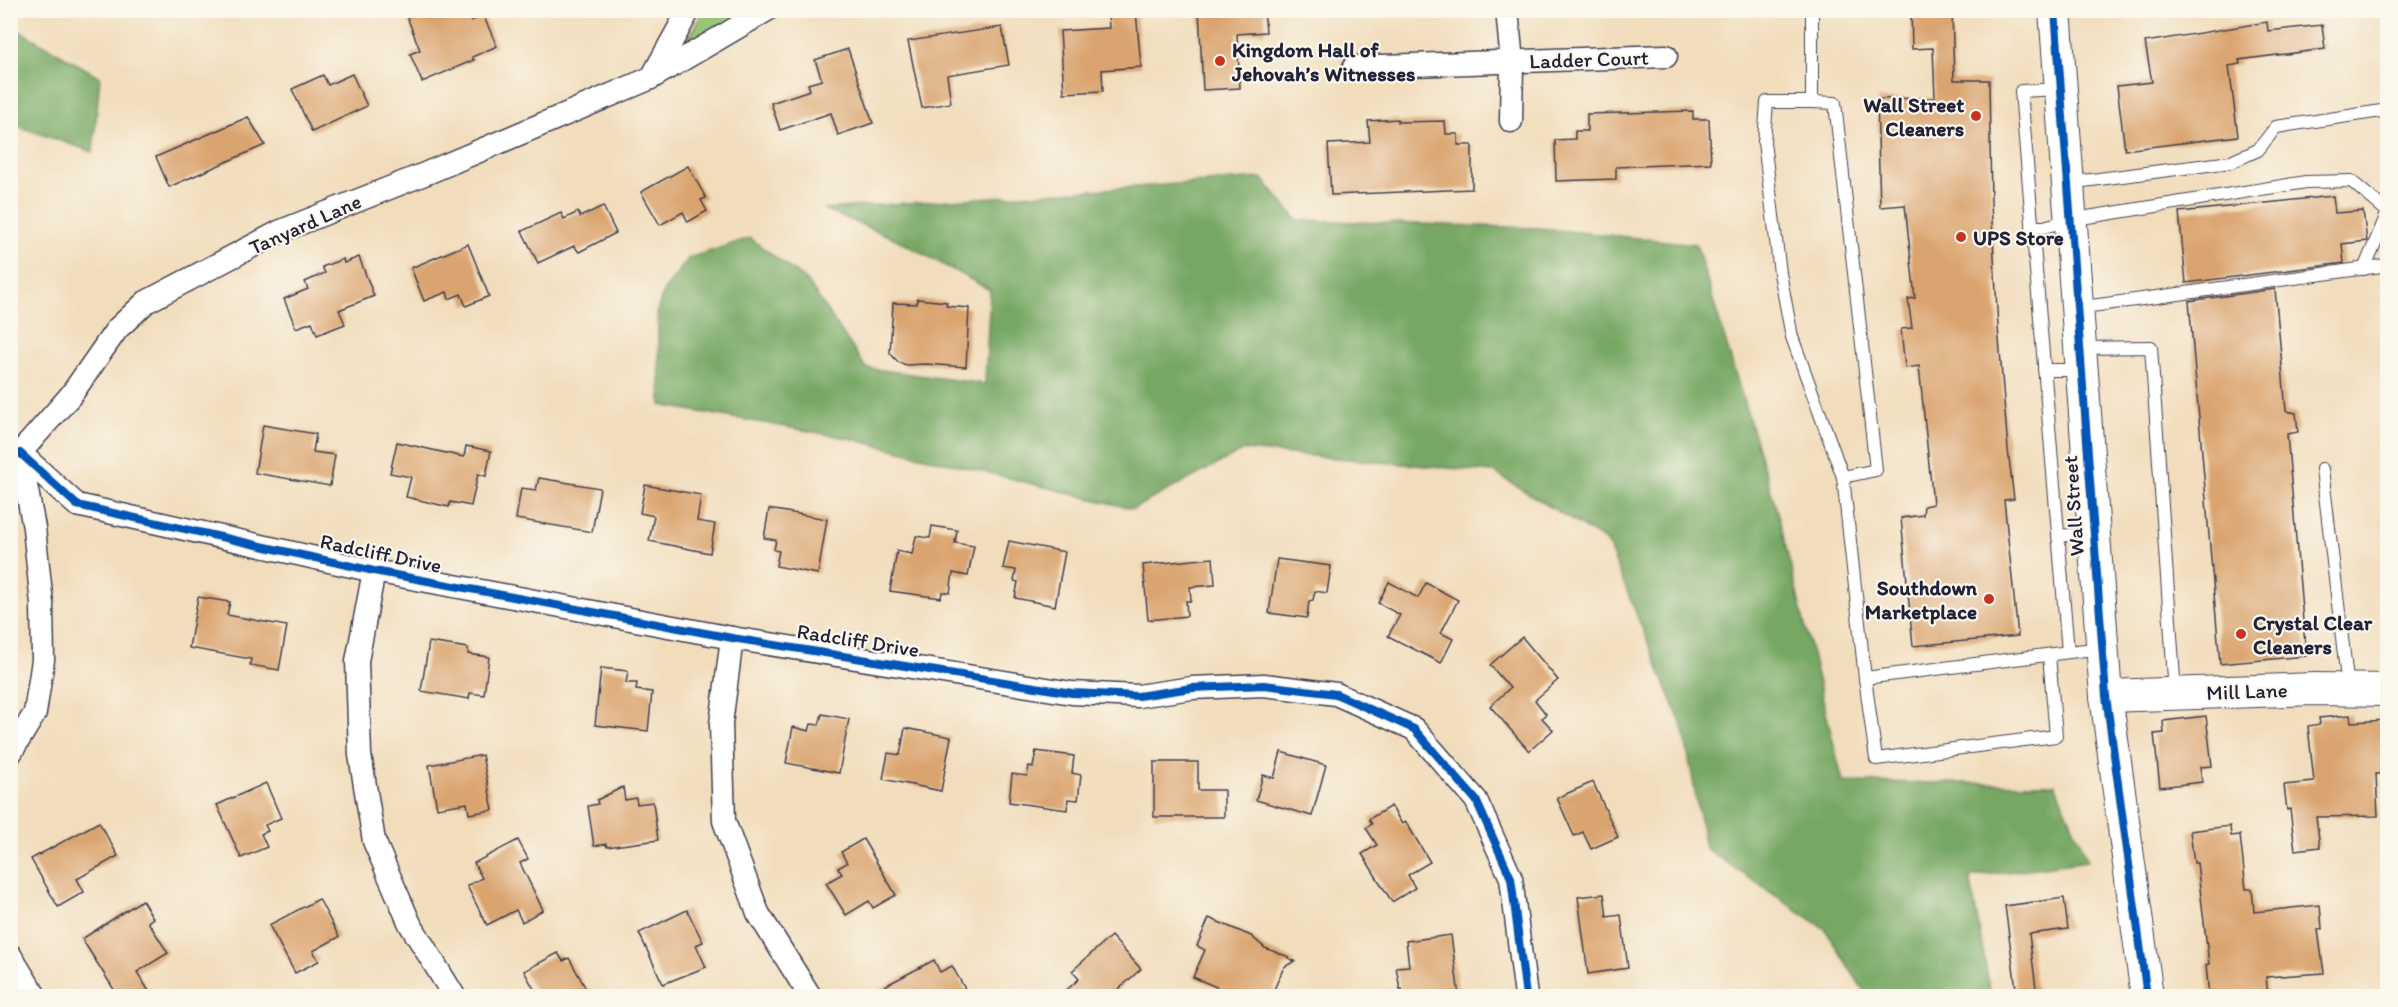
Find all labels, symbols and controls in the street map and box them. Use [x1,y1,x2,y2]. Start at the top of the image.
place label: Kingdom Hall of Jehovah’s Witnesses [1231,37,1416,86]
street label: Ladder Court [1529,44,1649,74]
marker: Kingdom Hall of Jehovah’s Witnesses [1213,54,1227,68]
place label: Wall Street Cleaners [1863,92,1964,141]
marker: Wall Street Cleaners [1969,109,1983,123]
street label: Tanyard Lane [245,188,365,260]
place label: UPS Store [1973,225,2064,250]
marker: UPS Store [1954,230,1968,244]
street label: Wall Street [2057,455,2089,557]
street label: Radcliff Drive [318,528,444,578]
place label: Southdown Marketplace [1865,575,1978,625]
marker: Southdown Marketplace [1982,592,1996,606]
place label: Crystal Clear Cleaners [2253,610,2373,659]
street label: Radcliff Drive [795,618,921,662]
marker: Crystal Clear Cleaners [2234,627,2248,641]
street label: Mill Lane [2206,677,2288,705]

